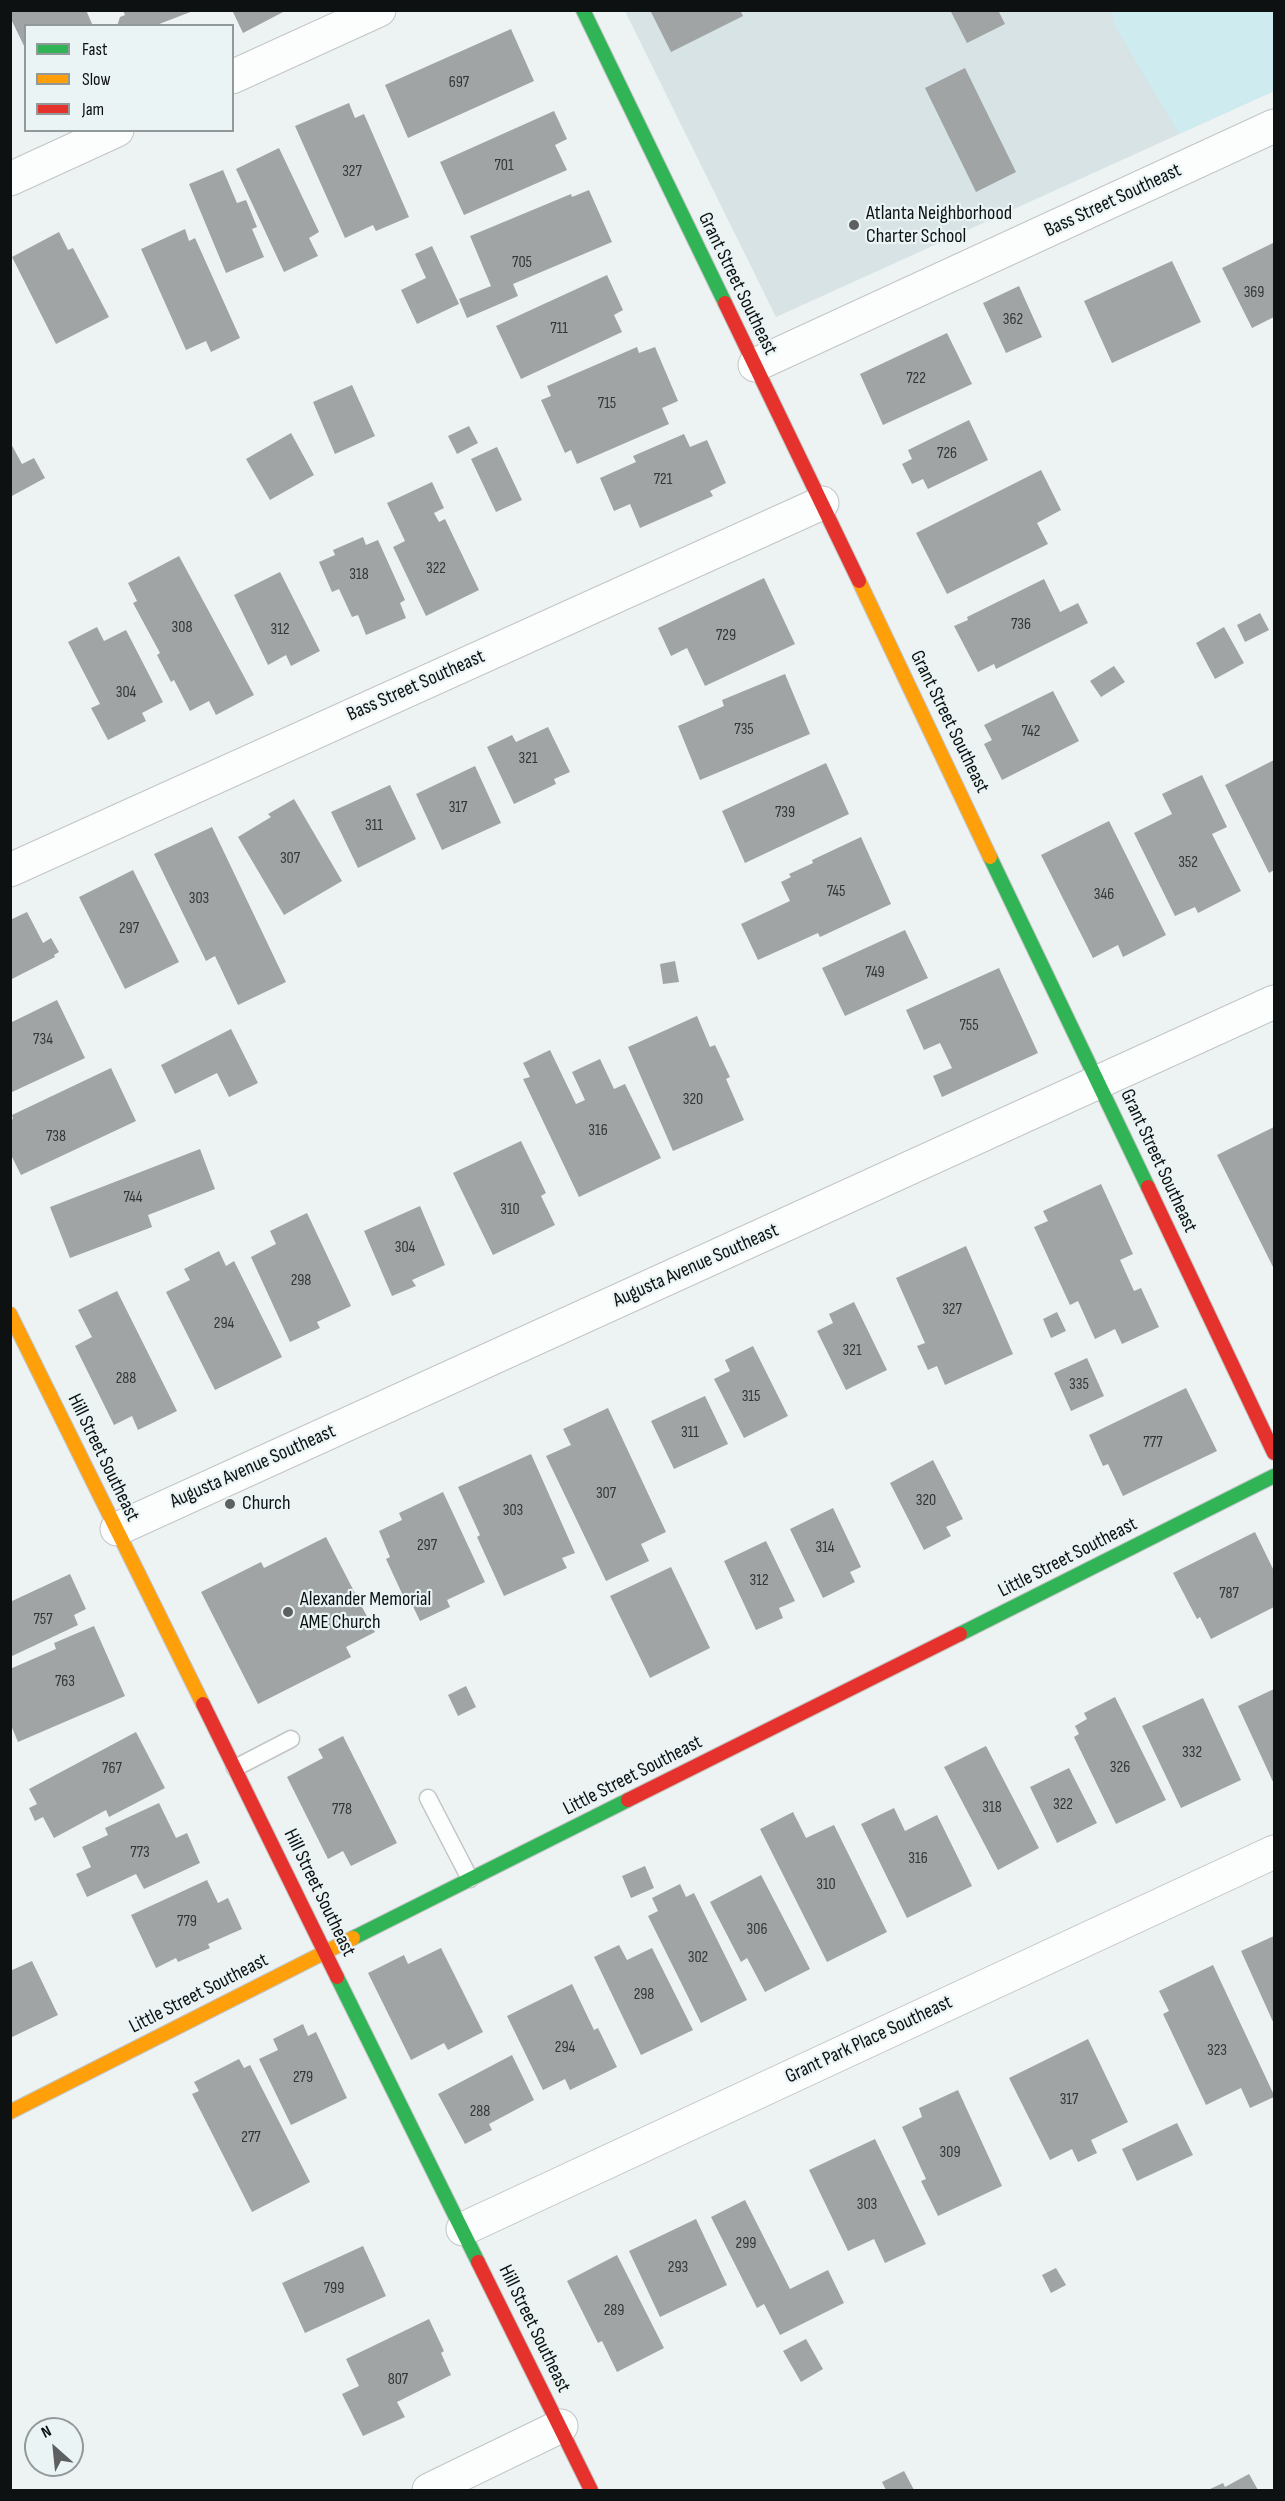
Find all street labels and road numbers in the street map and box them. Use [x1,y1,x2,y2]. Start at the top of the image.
street label: Bass Street Southeast [1041,159,1185,243]
street label: Grant Street Southeast [692,209,782,359]
street label: Bass Street Southeast [343,645,489,727]
street label: Grant Street Southeast [904,647,994,797]
street label: Grant Street Southeast [1114,1086,1202,1236]
street label: Augusta Avenue Southeast [610,1219,782,1313]
street label: Hill Street Southeast [62,1390,144,1526]
street label: Augusta Avenue Southeast [167,1420,339,1514]
street label: Little Street Southeast [995,1513,1141,1603]
street label: Little Street Southeast [560,1731,706,1821]
street label: Hill Street Southeast [278,1825,360,1961]
street label: Little Street Southeast [126,1949,272,2039]
street label: Grant Park Place Southeast [782,1991,956,2089]
street label: Hill Street Southeast [493,2261,575,2397]

